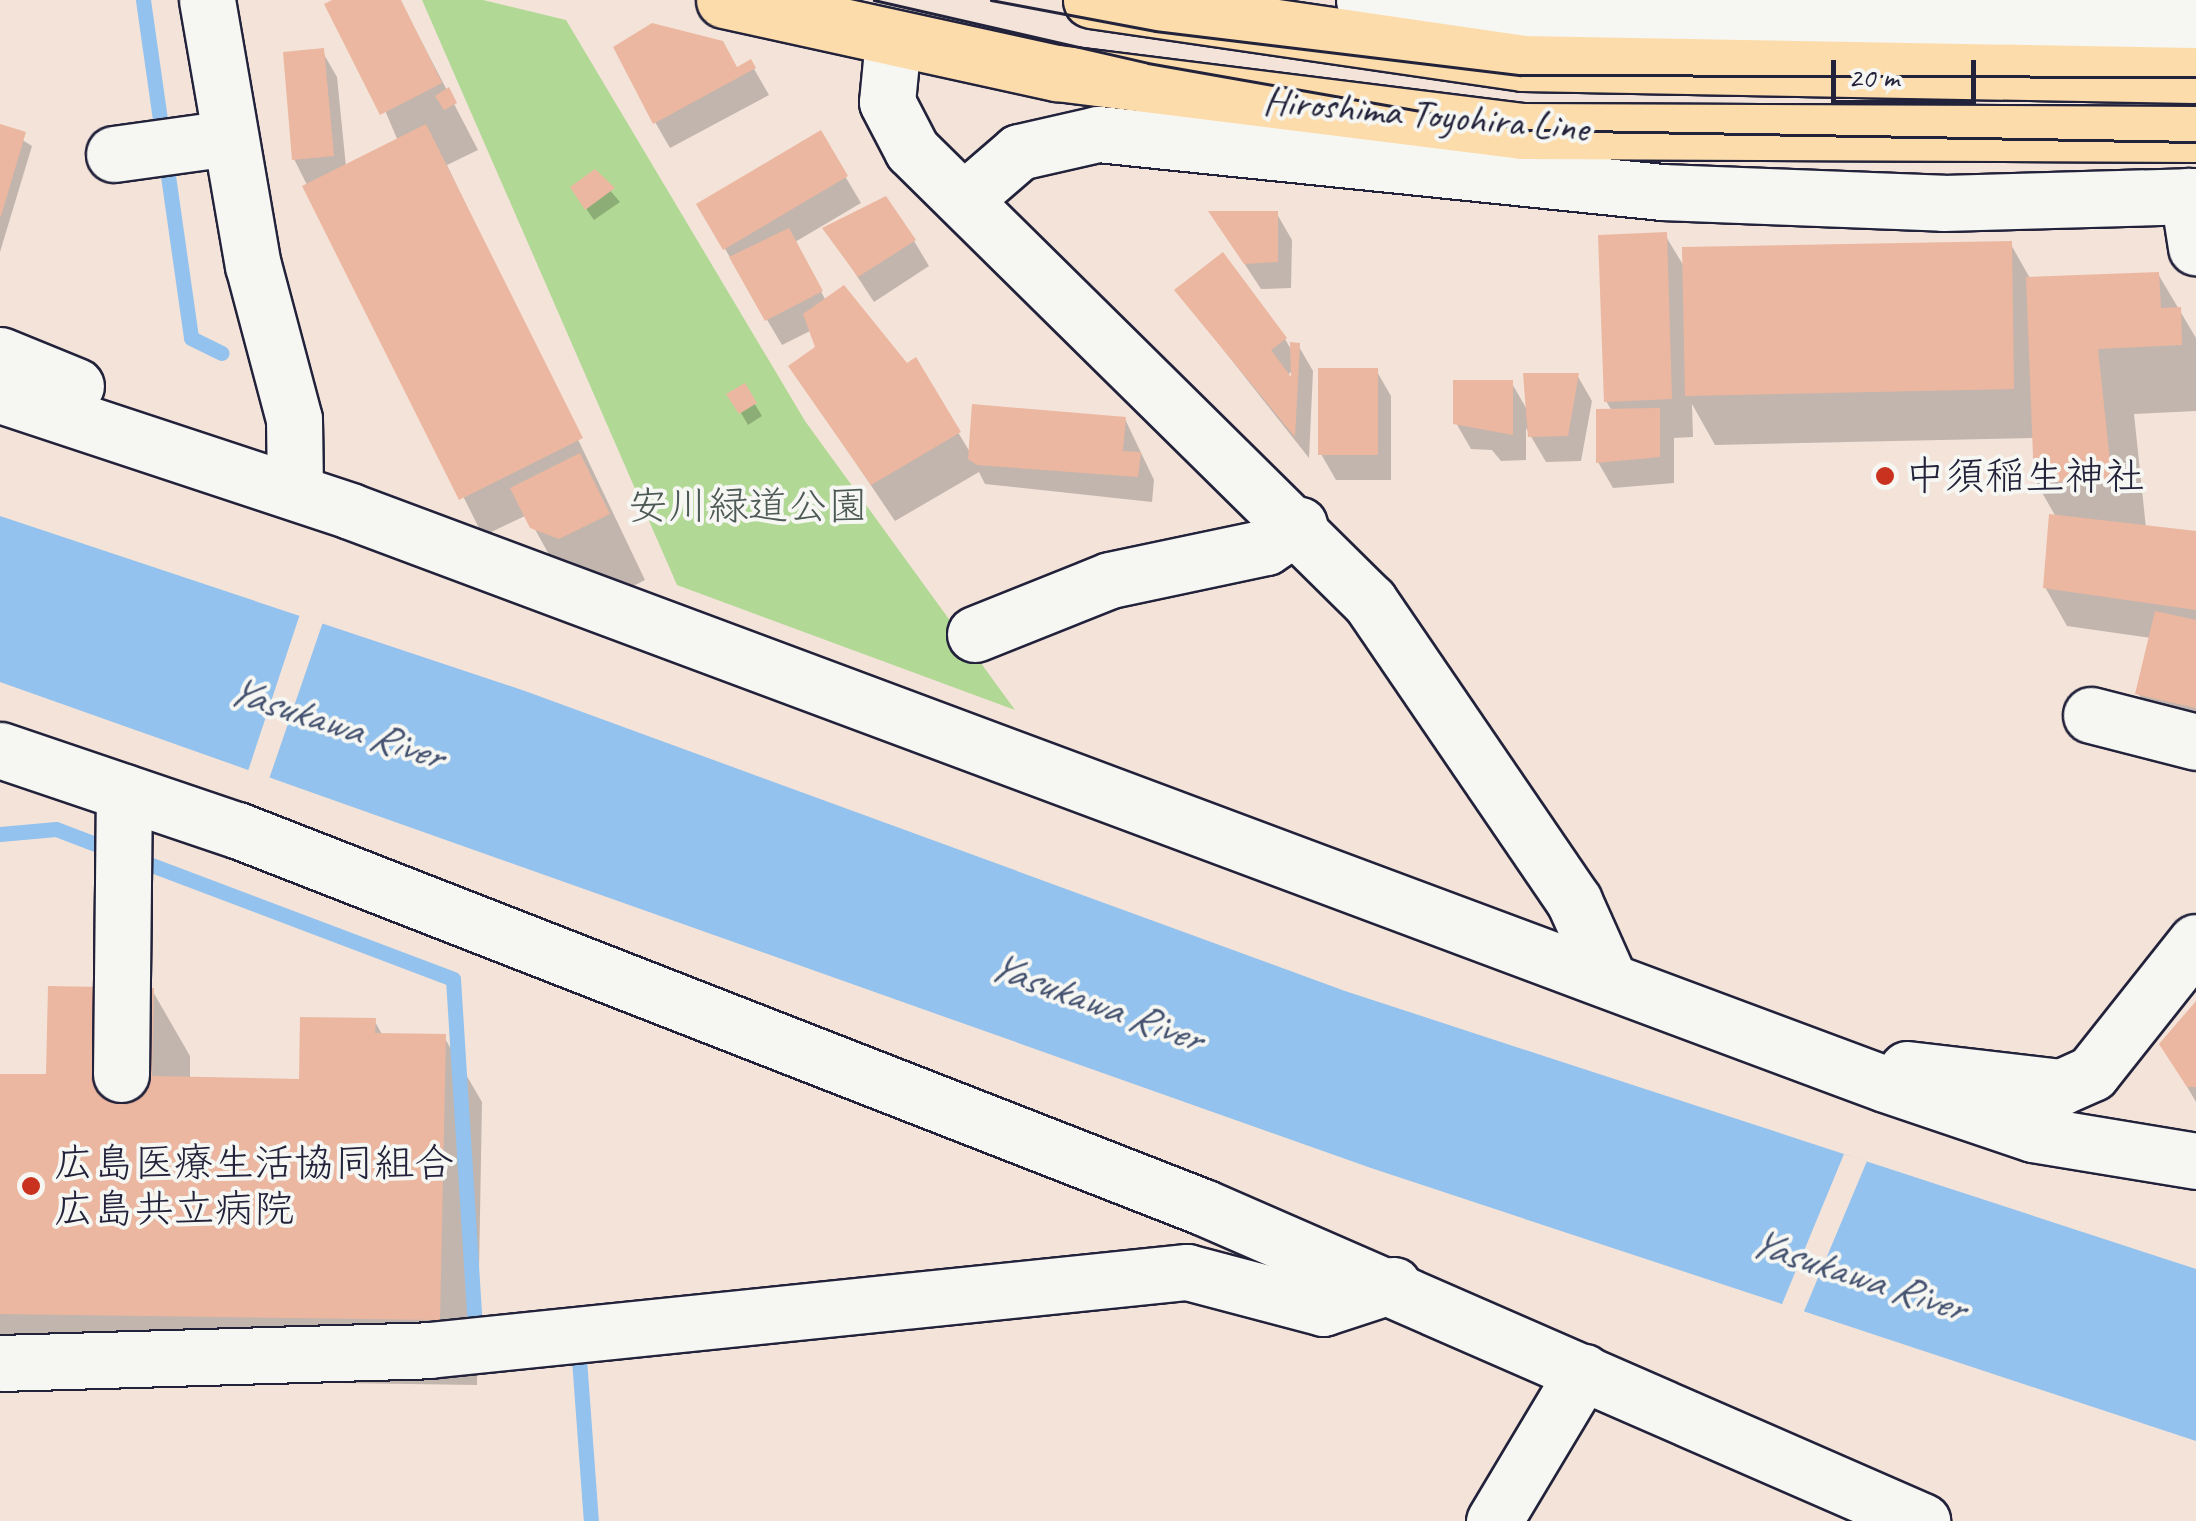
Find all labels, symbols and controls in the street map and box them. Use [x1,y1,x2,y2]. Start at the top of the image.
scale bar [1836,40,1981,102]
text: 20 m [1848,58,1899,96]
street label: Hiroshima Toyohira Line [1261,76,1591,152]
place label: 中須稲生神社 [1905,452,2145,500]
marker: 中須稲生神社 [1874,465,1896,487]
park label: 安川緑道公園 [628,482,868,530]
water label: Yasukawa River [221,665,449,781]
water label: Yasukawa River [982,940,1208,1064]
place label: 広島医療生活協同組合 広島共立病院 [54,1139,454,1233]
marker: 広島医療生活協同組合 広島共立病院 [18,1173,44,1199]
water label: Yasukawa River [1743,1217,1971,1333]

